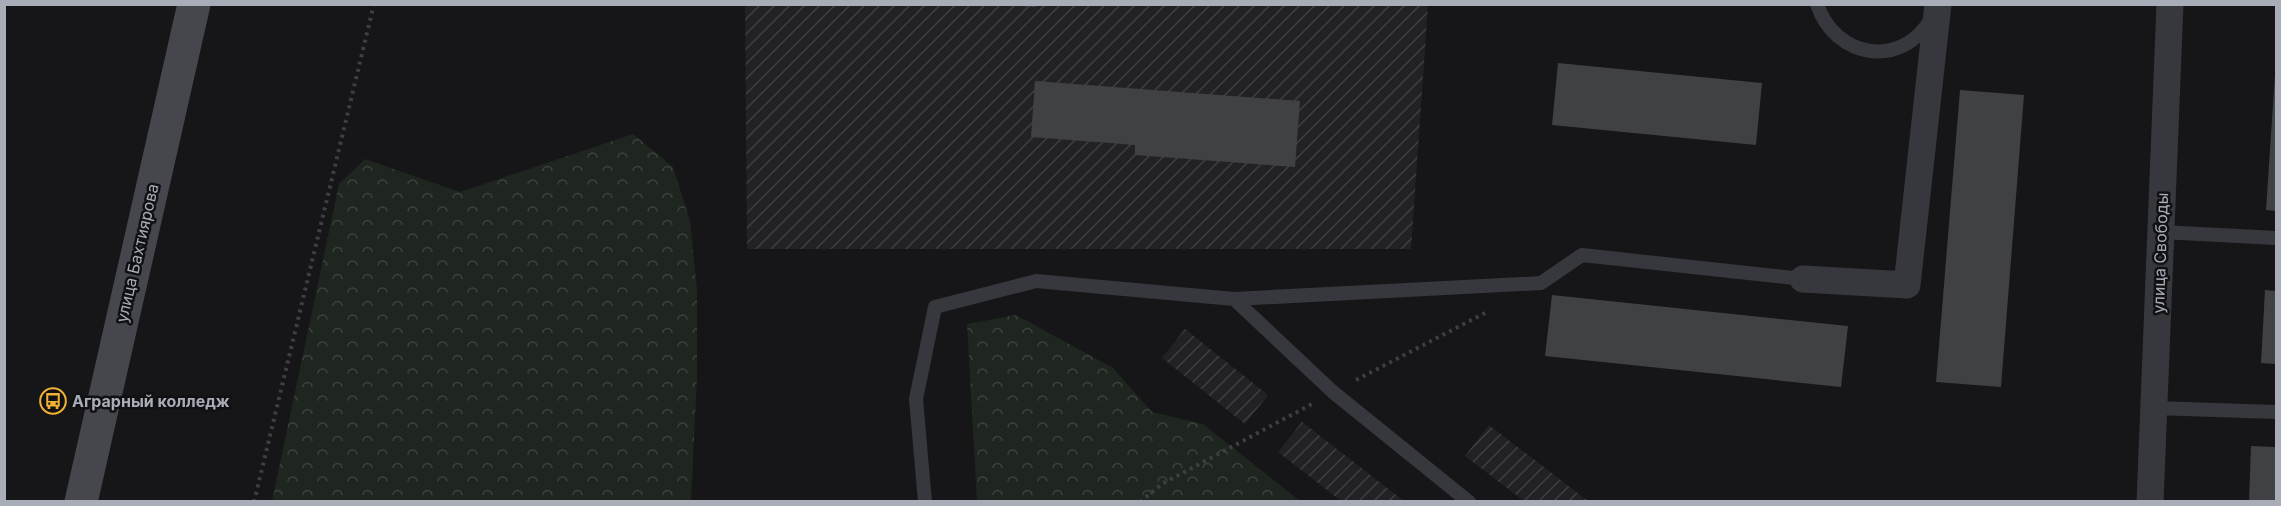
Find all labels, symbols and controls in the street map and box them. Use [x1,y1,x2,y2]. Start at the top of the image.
street label: улица Бахтиярова [111,182,163,324]
street label: улица Свободы [2148,192,2172,314]
bus stop icon: Аграрный колледж [38,386,68,416]
place label: Аграрный колледж [72,391,230,411]

